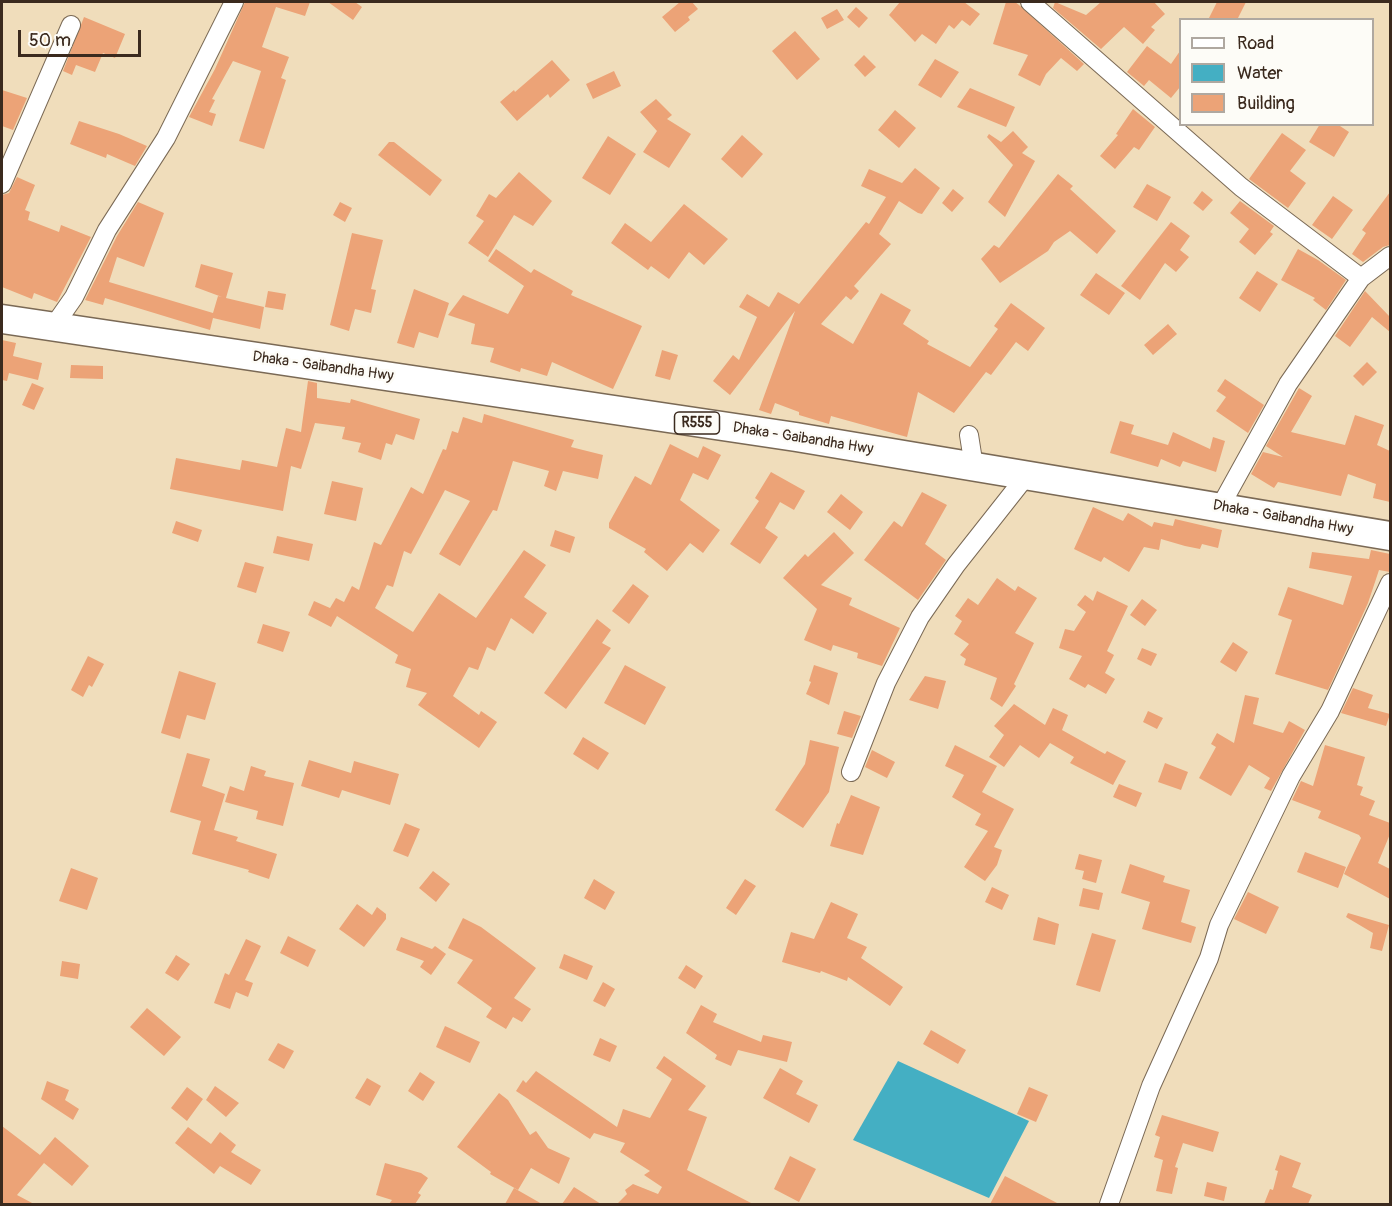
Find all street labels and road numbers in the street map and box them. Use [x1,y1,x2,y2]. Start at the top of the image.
street label: Dhaka - Gaibandha Hwy [251,348,395,386]
road number: R555 [674,412,720,434]
street label: Dhaka - Gaibandha Hwy [731,419,875,459]
street label: Dhaka - Gaibandha Hwy [1211,497,1355,539]

